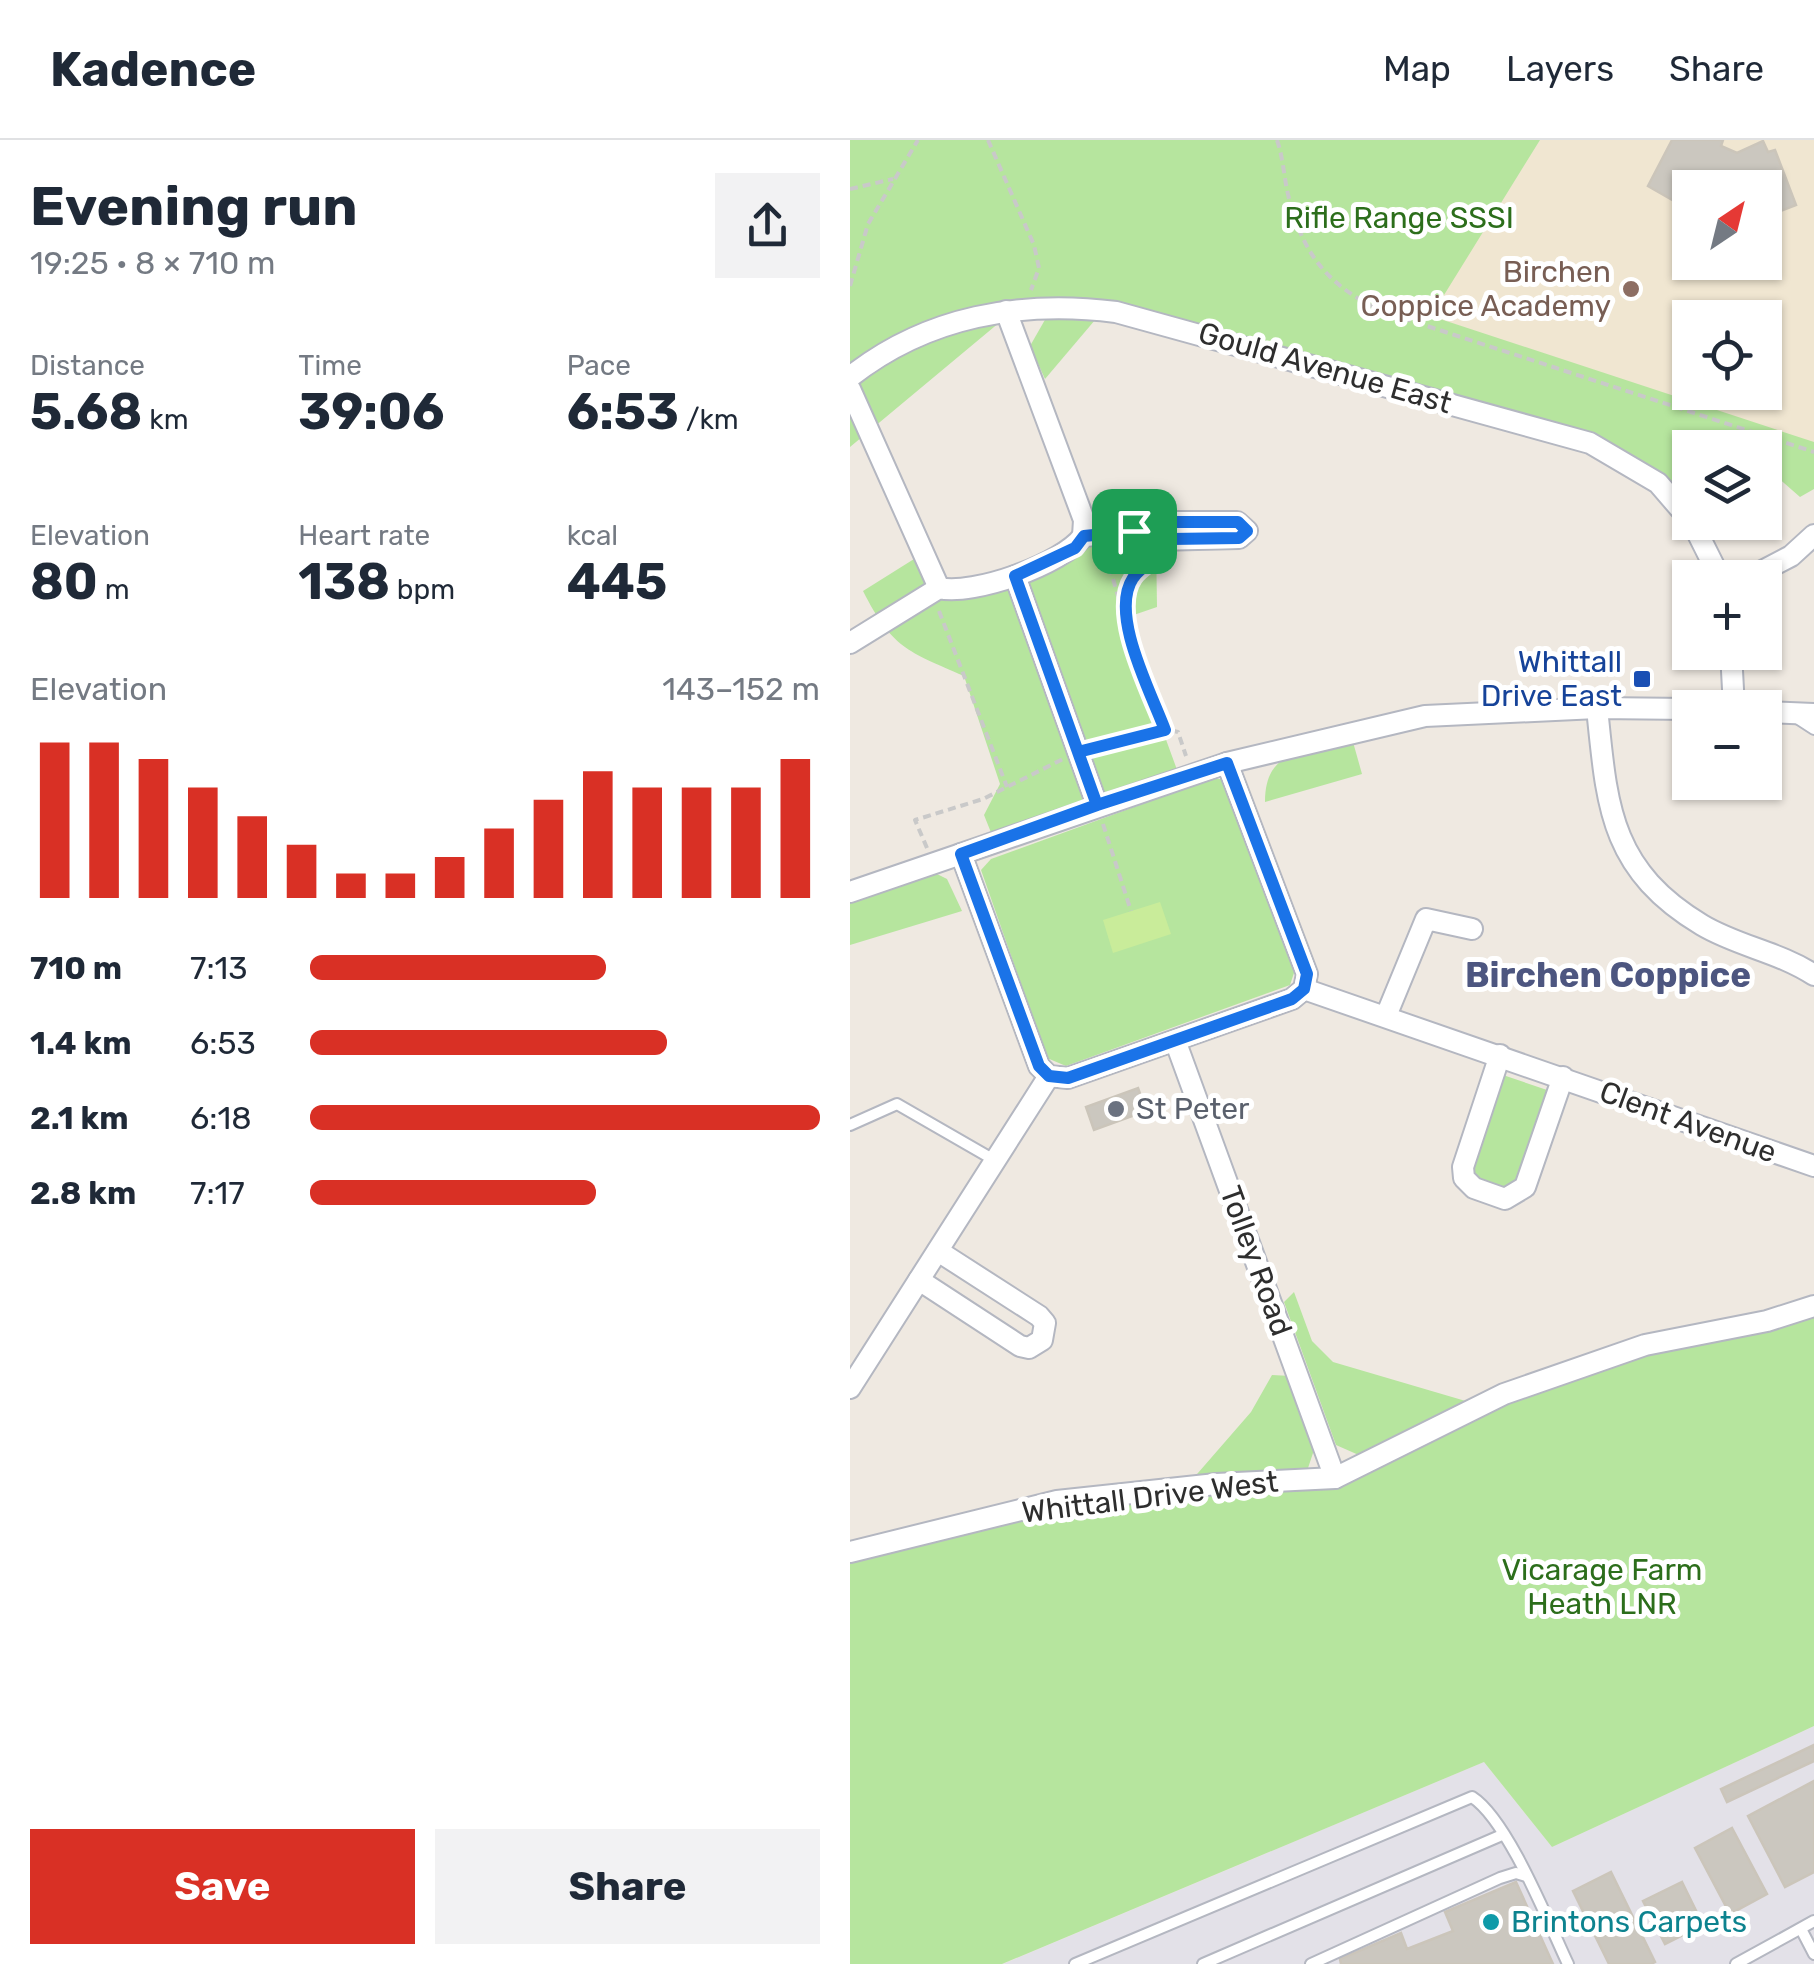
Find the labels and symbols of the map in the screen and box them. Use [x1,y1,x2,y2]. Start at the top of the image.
north arrow [1672,170,1782,280]
park label: Rifle Range SSSI [1284,200,1514,236]
place label: Birchen Coppice Academy [1360,254,1611,324]
marker: Birchen Coppice Academy [1620,278,1642,300]
street label: Gould Avenue East [1194,315,1456,421]
pin [1092,489,1177,574]
place label: Whittall Drive East [1481,644,1622,714]
marker: Whittall Drive East [1631,668,1653,690]
district label: Birchen Coppice [1465,954,1751,996]
street label: Clent Avenue [1595,1073,1781,1171]
place label: St Peter [1136,1091,1250,1127]
marker: St Peter [1105,1098,1127,1120]
street label: Tolley Road [1212,1181,1300,1341]
street label: Whittall Drive West [1020,1463,1280,1531]
park label: Vicarage Farm Heath LNR [1502,1552,1703,1622]
place label: Brintons Carpets [1511,1904,1747,1940]
marker: Brintons Carpets [1480,1911,1502,1933]

